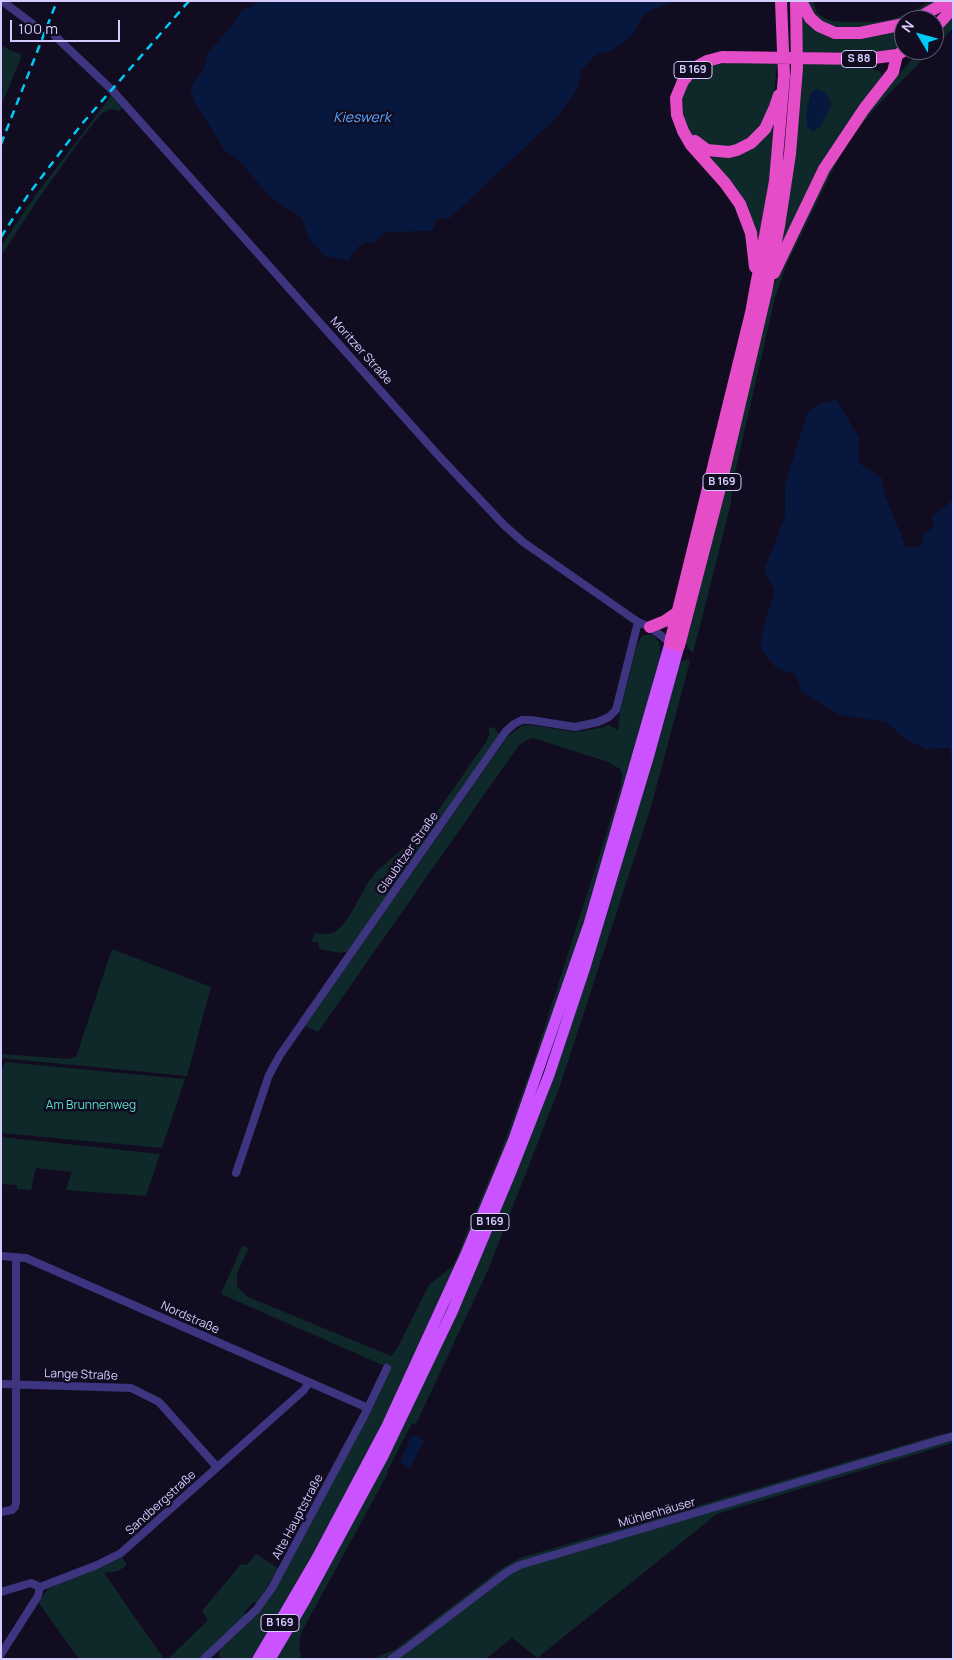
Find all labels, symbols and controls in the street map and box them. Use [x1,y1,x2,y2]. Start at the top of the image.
scale bar [12,10,122,42]
north arrow [894,10,944,60]
text: N [897,17,918,36]
text: 100 m [18,18,58,39]
road number: S 88 [842,51,876,68]
road number: B 169 [674,62,712,78]
water label: Kieswerk [333,110,391,126]
street label: Moritzer Straße [327,314,395,388]
road number: B 169 [703,474,741,491]
street label: Glaubitzer Straße [374,809,442,897]
park label: Am Brunnenweg [46,1099,136,1113]
road number: B 169 [471,1214,509,1230]
street label: Nordstraße [158,1299,222,1337]
street label: Lange Straße [44,1367,118,1383]
street label: Sandbergstraße [123,1468,199,1538]
street label: Alte Hauptstraße [269,1472,327,1562]
street label: Mühlenhäuser [617,1495,697,1531]
road number: B 169 [261,1615,299,1632]

